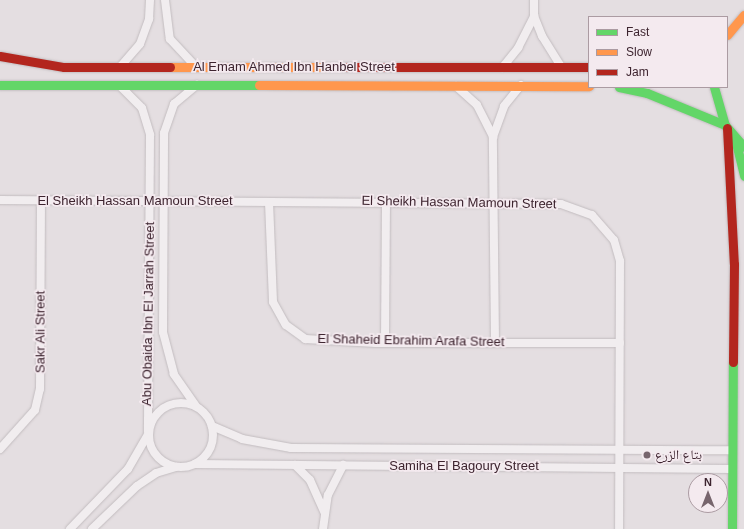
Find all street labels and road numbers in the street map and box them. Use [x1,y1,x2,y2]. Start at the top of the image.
street label: Al Emam Ahmed Ibn Hanbel Street [193,59,395,75]
street label: El Sheikh Hassan Mamoun Street [37,193,233,209]
street label: El Sheikh Hassan Mamoun Street [361,193,557,213]
street label: Abu Obaida Ibn El Jarrah Street [140,222,158,406]
street label: Sakr Ali Street [33,290,49,374]
street label: El Shaheid Ebrahim Arafa Street [317,332,505,350]
street label: Samiha El Bagoury Street [389,458,539,474]

